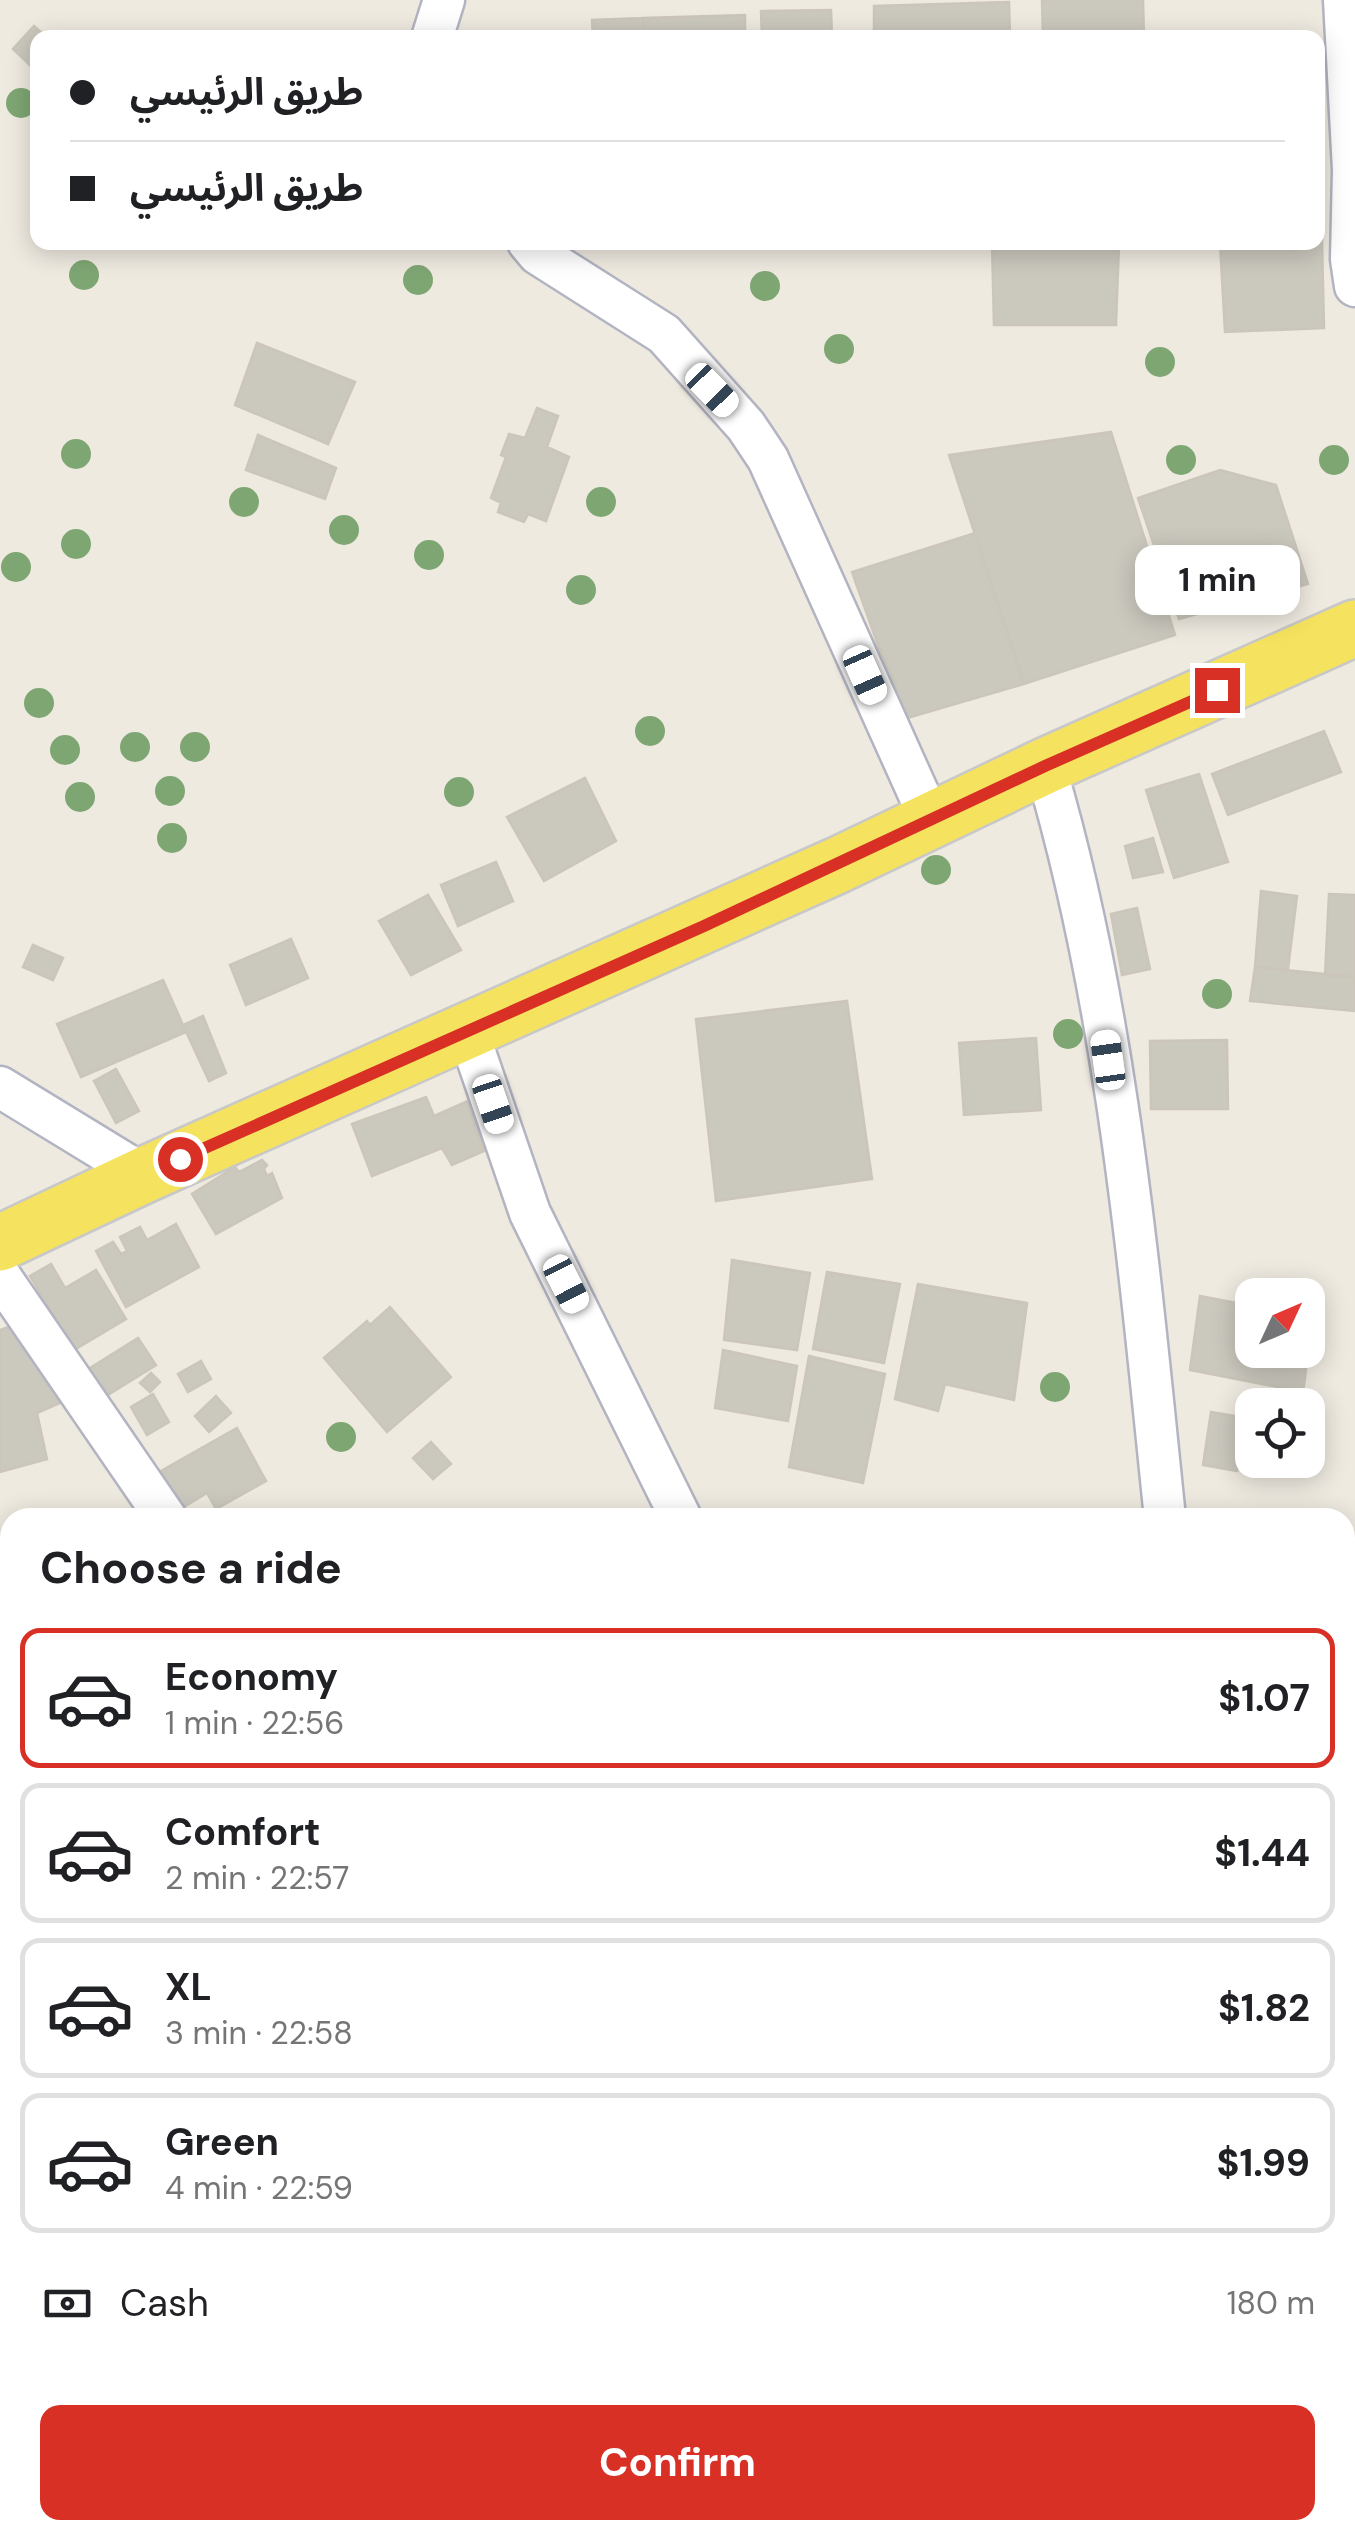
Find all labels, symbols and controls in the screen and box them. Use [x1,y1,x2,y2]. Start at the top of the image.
text: طريق الرئيسي [130,67,363,117]
text: طريق الرئيسي [130,163,363,213]
car [680,358,744,422]
callout: 1 min [1134,545,1300,615]
text: 1 min [1179,559,1256,601]
car [839,641,891,709]
route end [1195,668,1240,713]
car [1089,1028,1127,1092]
car [469,1071,517,1137]
route start [158,1137,203,1182]
car [539,1250,593,1318]
north arrow [1235,1278,1325,1368]
map controls [1235,1278,1325,1478]
button: locate [1235,1388,1325,1478]
text: Choose a ride [40,1538,342,1597]
text: Economy [165,1652,338,1702]
icon: car [45,1653,135,1743]
text: $1.07 [1218,1673,1310,1723]
text: 1 min · 22:56 [165,1702,344,1744]
text: Comfort [165,1807,321,1857]
icon: car [45,1808,135,1898]
text: $1.44 [1214,1828,1310,1878]
text: 2 min · 22:57 [165,1857,349,1899]
text: XL [165,1962,212,2012]
icon: car [45,1963,135,2053]
text: $1.82 [1218,1983,1310,2033]
text: 3 min · 22:58 [165,2012,353,2054]
text: Green [165,2117,279,2167]
icon: car [45,2118,135,2208]
text: $1.99 [1217,2138,1310,2188]
text: 4 min · 22:59 [165,2167,353,2209]
icon: cash [40,2276,95,2331]
text: Cash [120,2278,209,2328]
text: 180 m [1227,2282,1315,2324]
button: Confirm [40,2405,1315,2520]

